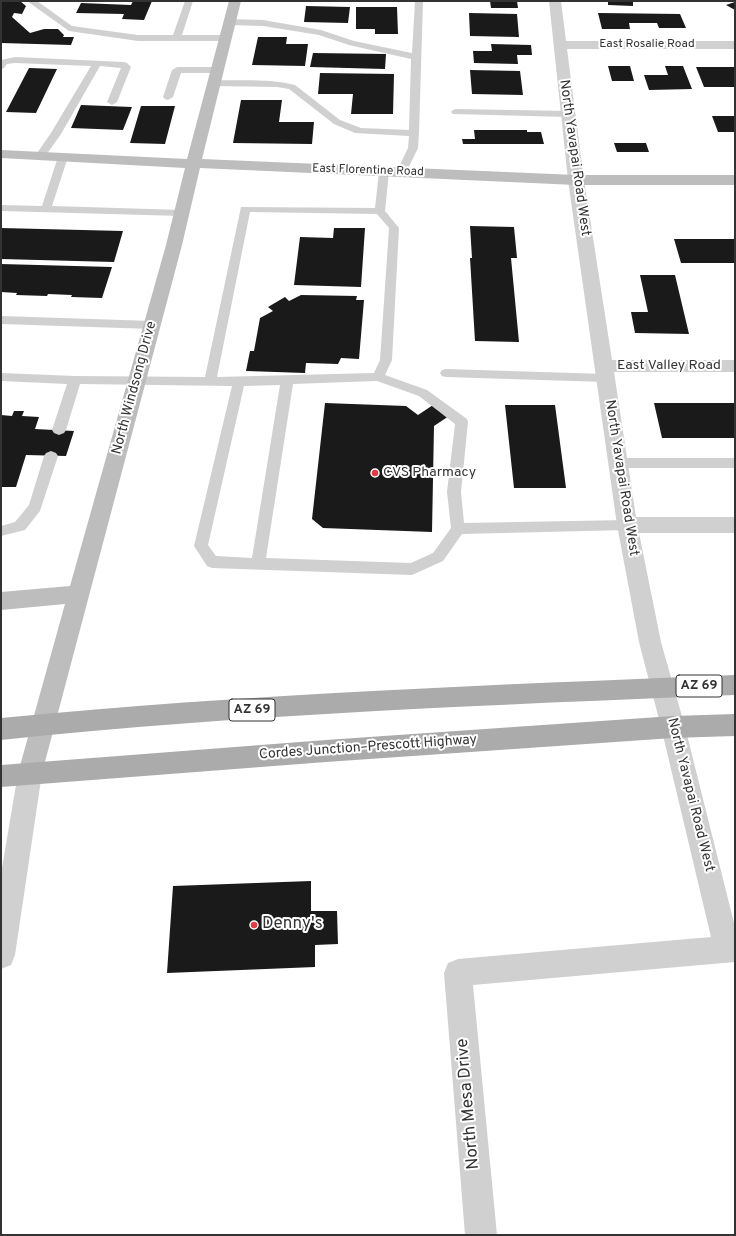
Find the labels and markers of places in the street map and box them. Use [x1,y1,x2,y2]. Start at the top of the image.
place label: CVS Pharmacy [383,465,476,481]
marker: CVS Pharmacy [370,468,380,478]
place label: Denny's [262,915,323,935]
marker: Denny's [249,920,259,930]

